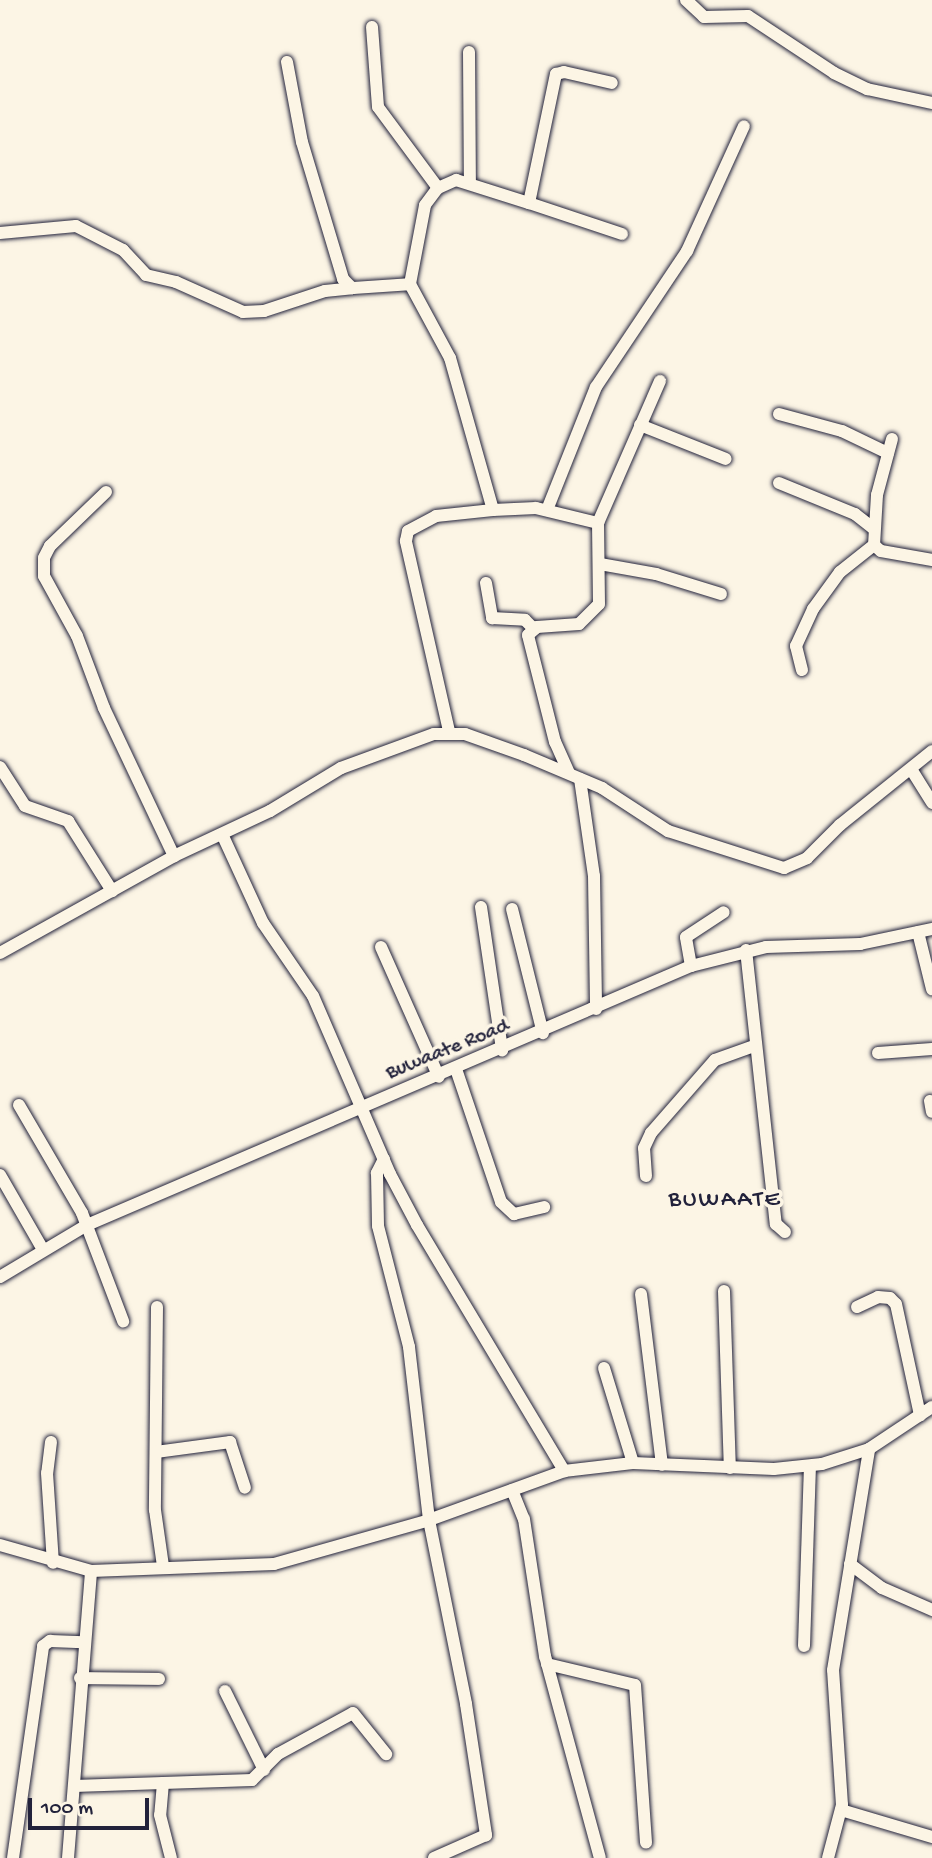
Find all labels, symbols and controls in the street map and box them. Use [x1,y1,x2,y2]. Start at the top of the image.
street label: Buwaate Road [383,1015,513,1087]
district label: BUWAATE [669,1187,781,1215]
scale bar [32,1784,152,1828]
text: 100 m [41,1797,93,1822]

